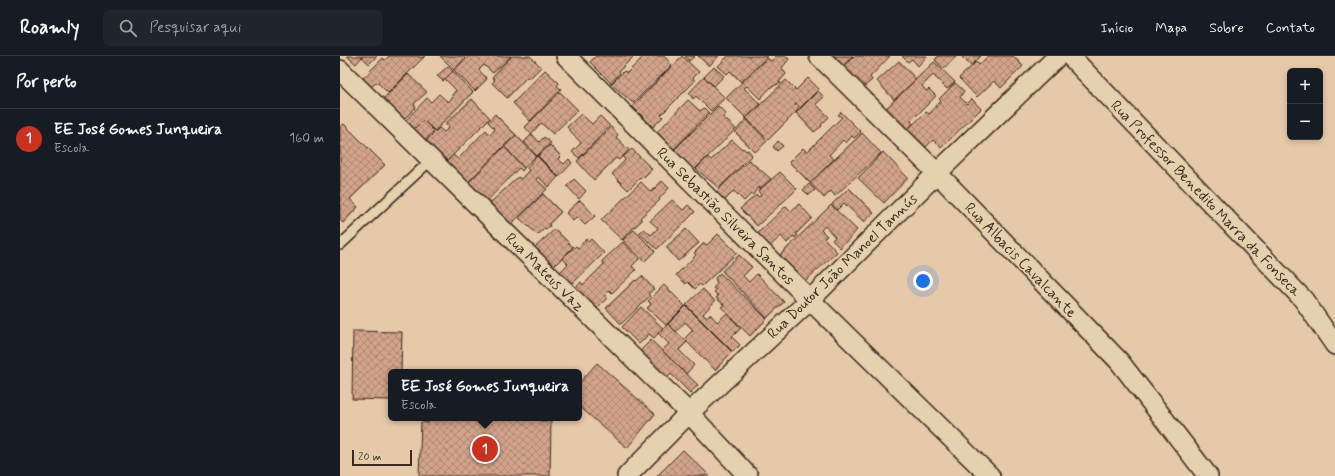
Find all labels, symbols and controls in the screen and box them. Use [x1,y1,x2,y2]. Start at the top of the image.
search box [103,10,383,46]
text: Roamly [20,15,79,40]
icon: search [117,17,139,39]
text: Pesquisar aqui [149,18,241,38]
text: Início [1100,19,1133,37]
text: Mapa [1155,19,1187,37]
text: Sobre [1209,19,1244,37]
text: Contato [1266,19,1315,37]
map controls [1287,68,1323,140]
button: + [1287,68,1323,104]
text: Por perto [16,71,77,93]
street label: Rua Professor Benedito Marra da Fonseca [1106,96,1305,302]
button: − [1287,104,1323,140]
text: EE José Gomes Junqueira [54,120,222,140]
text: 1 [26,130,32,147]
text: 160 m [289,130,324,147]
text: Escola [54,140,89,157]
street label: Rua Sebastião Silveira Santos [652,143,799,290]
street label: Rua Doutor João Manoel Tannús [763,189,922,344]
street label: Rua Albacis Cavalcante [960,199,1081,323]
street label: Rua Mateus Vaz [501,229,588,316]
your location [913,271,933,291]
popup [388,369,582,421]
text: EE José Gomes Junqueira [401,377,569,397]
text: Escola [401,397,436,414]
pin: 1 [472,434,498,464]
scale bar [352,448,412,467]
text: 20 m [358,450,381,464]

